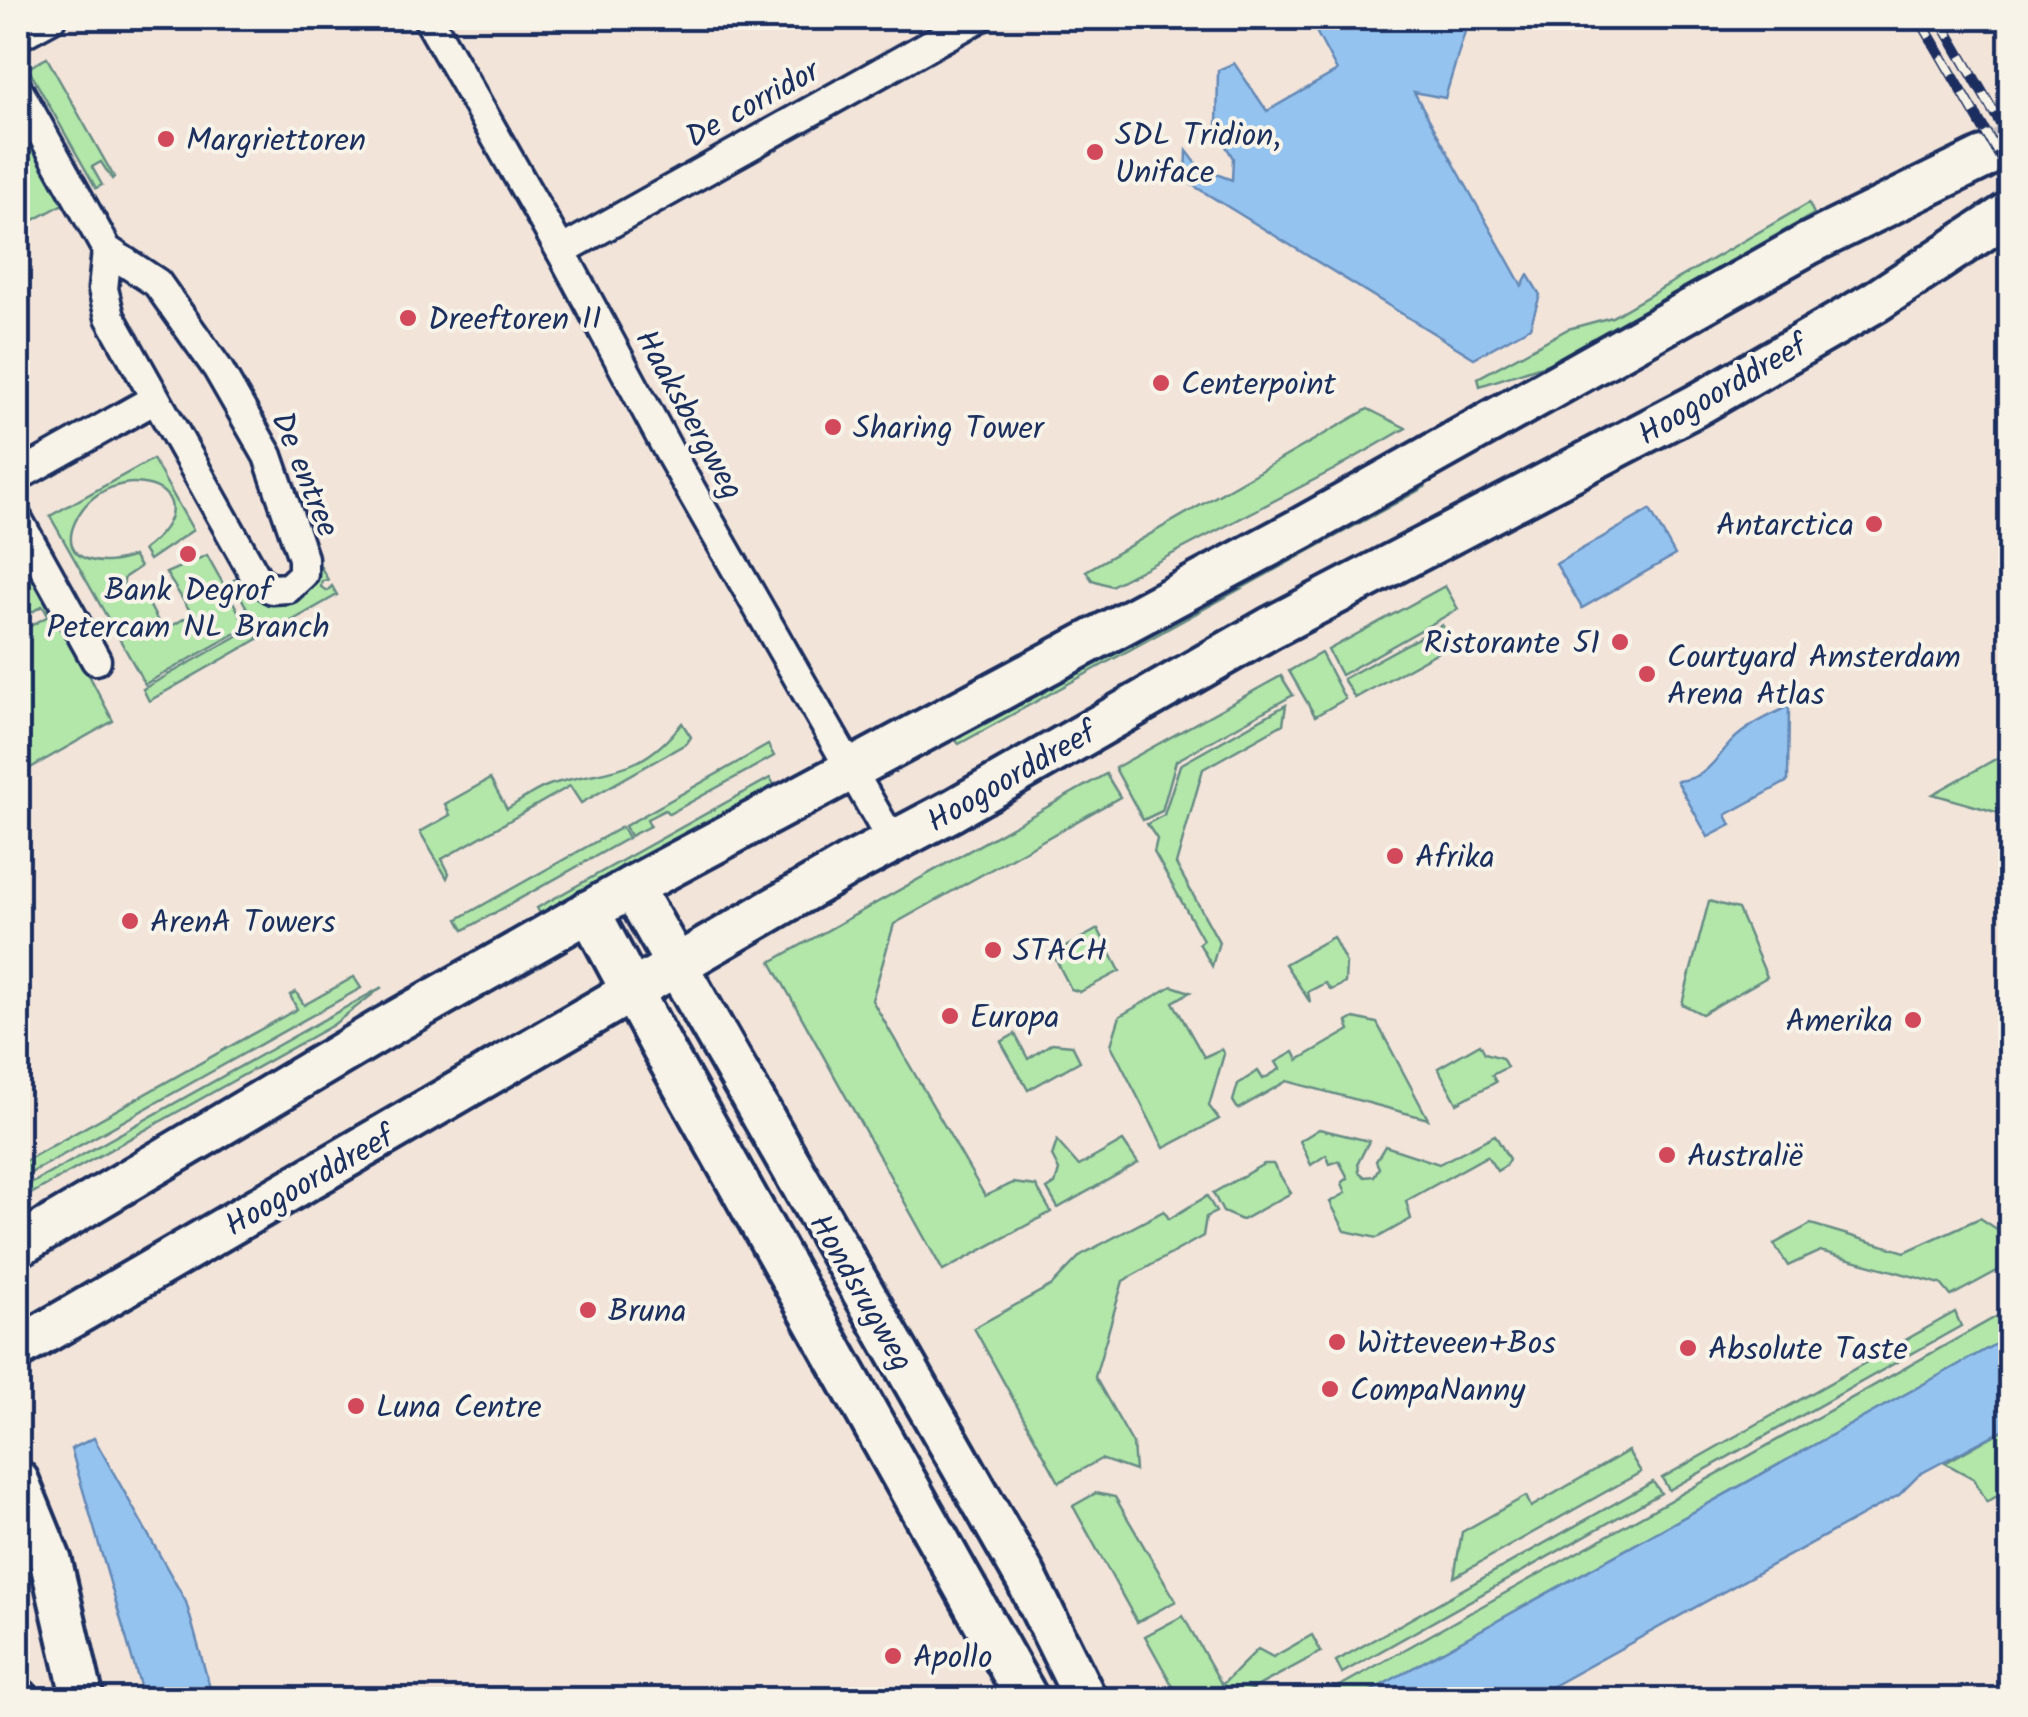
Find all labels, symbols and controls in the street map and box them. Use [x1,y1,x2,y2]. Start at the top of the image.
street label: De corridor [677,46,832,163]
place label: SDL Tridion, Uniface [1115,111,1281,199]
place label: Margriettoren [186,116,366,167]
marker: Margriettoren [155,128,177,150]
marker: SDL Tridion, Uniface [1084,141,1106,163]
place label: Dreeftoren II [428,295,602,346]
marker: Dreeftoren II [397,307,419,329]
street label: Hoogoorddreef [1629,320,1820,460]
street label: Haaksbergweg [620,321,756,510]
place label: Centerpoint [1181,360,1336,411]
marker: Centerpoint [1150,372,1172,394]
place label: Sharing Tower [853,404,1046,455]
street label: De entree [255,405,352,545]
marker: Sharing Tower [822,416,844,438]
place label: Antarctica [1716,501,1854,552]
marker: Antarctica [1863,513,1885,535]
marker: Bank Degrof Petercam NL Branch [177,543,199,565]
place label: Bank Degrof Petercam NL Branch [46,566,330,654]
place label: Ristorante 51 [1424,619,1600,670]
marker: Ristorante 51 [1609,631,1631,653]
place label: Courtyard Amsterdam Arena Atlas [1667,633,1961,721]
marker: Courtyard Amsterdam Arena Atlas [1636,663,1658,685]
street label: Hoogoorddreef [918,707,1109,847]
place label: Afrika [1415,833,1495,884]
marker: Afrika [1384,845,1406,867]
place label: ArenA Towers [150,898,336,949]
marker: ArenA Towers [119,910,141,932]
place label: STACH [1013,927,1107,978]
marker: STACH [982,939,1004,961]
place label: Europa [970,993,1060,1044]
place label: Amerika [1785,997,1893,1048]
marker: Europa [939,1005,961,1027]
marker: Amerika [1902,1009,1924,1031]
street label: Hoogoorddreef [216,1111,407,1251]
place label: Australië [1687,1132,1803,1183]
marker: Australië [1656,1144,1678,1166]
street label: Hondsrugweg [794,1205,926,1382]
place label: Bruna [608,1287,686,1338]
marker: Bruna [577,1299,599,1321]
place label: Witteveen+Bos [1357,1319,1556,1370]
place label: Absolute Taste [1708,1325,1908,1376]
marker: Witteveen+Bos [1326,1331,1348,1353]
marker: Absolute Taste [1677,1337,1699,1359]
place label: CompaNanny [1350,1366,1526,1417]
marker: CompaNanny [1319,1378,1341,1400]
place label: Luna Centre [376,1383,542,1434]
marker: Luna Centre [345,1395,367,1417]
place label: Apollo [913,1633,992,1684]
marker: Apollo [882,1645,904,1667]

